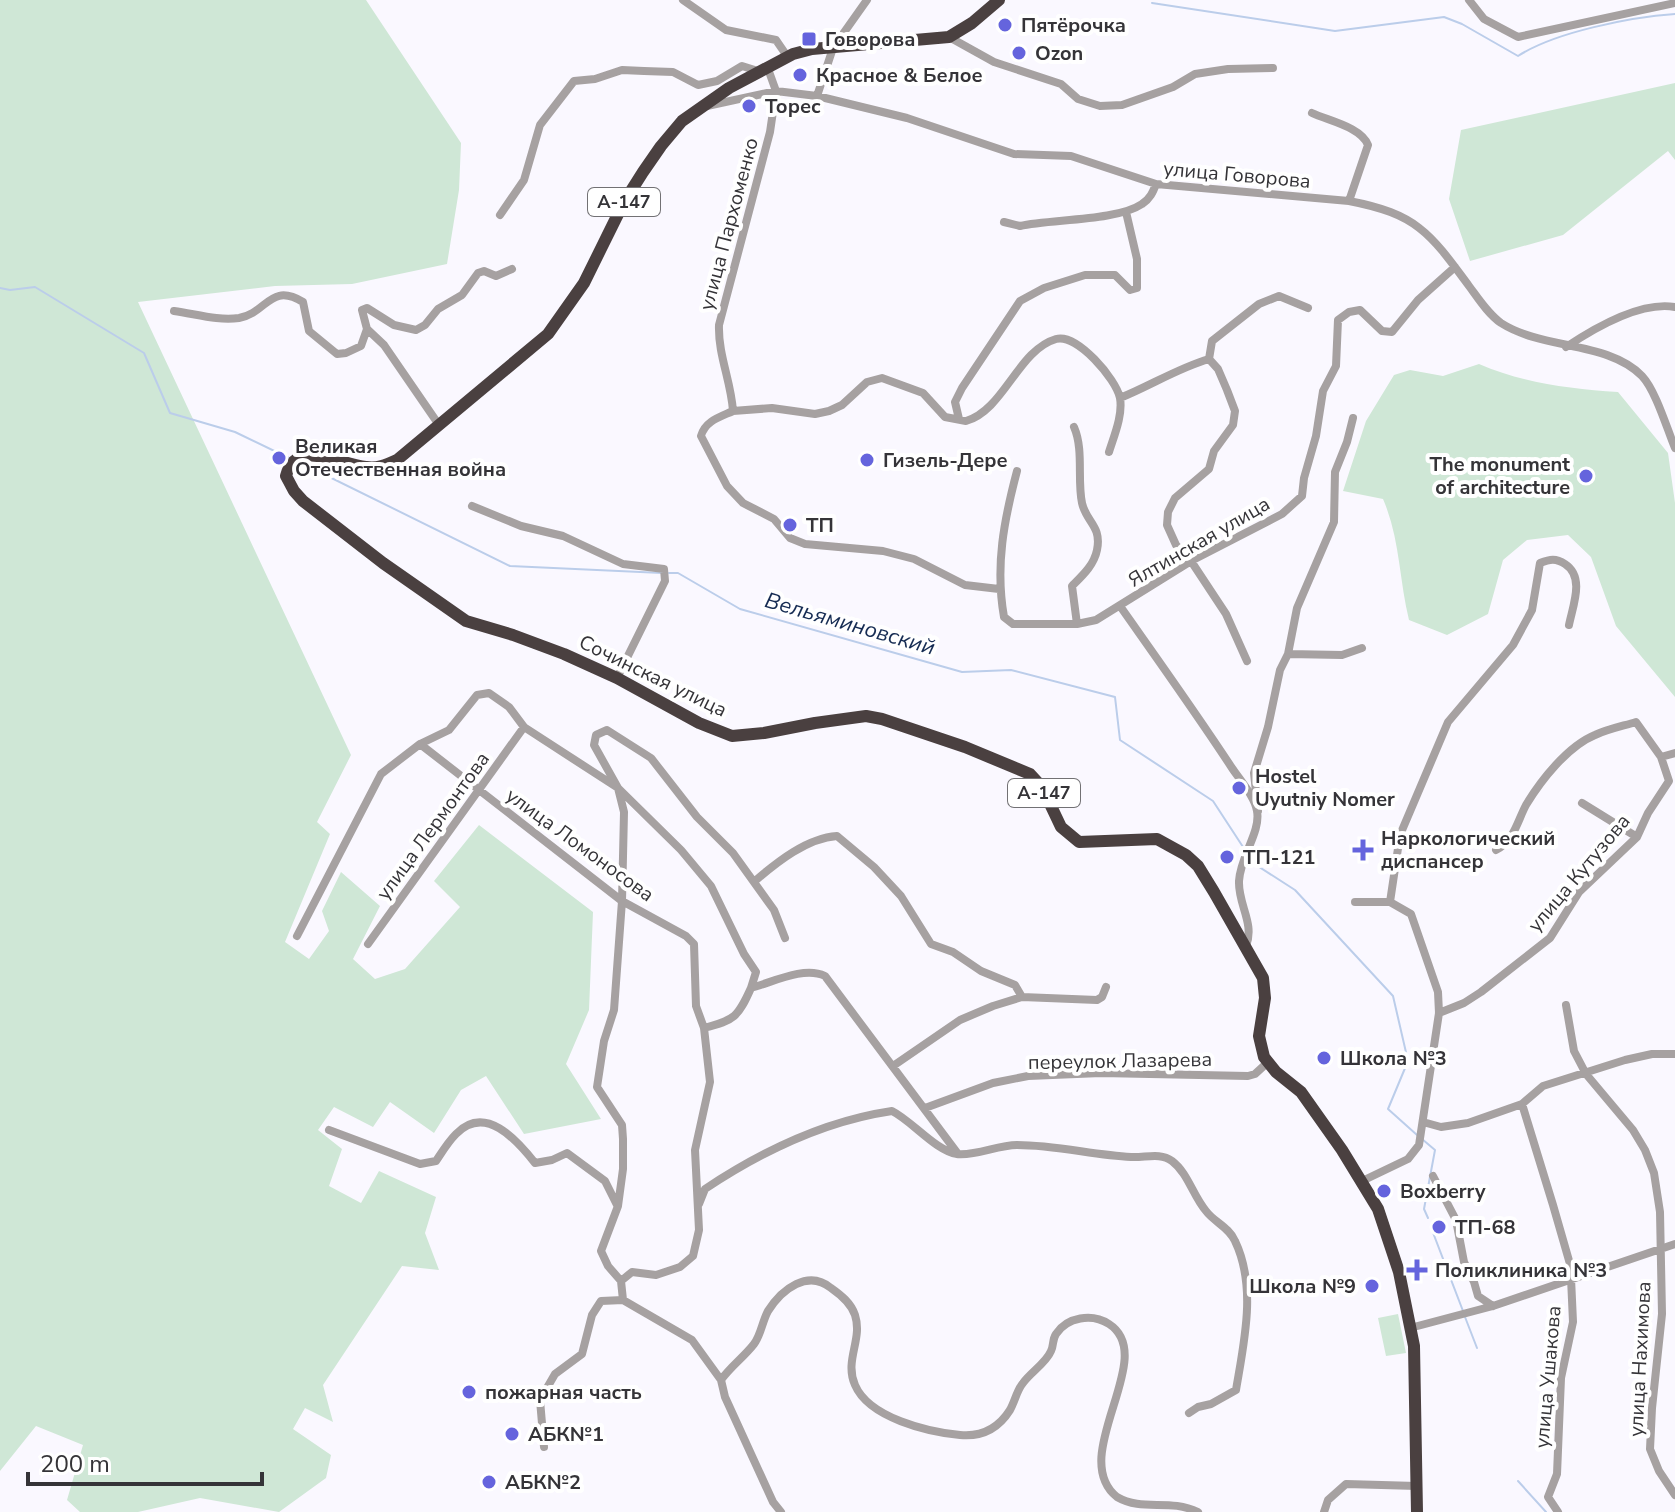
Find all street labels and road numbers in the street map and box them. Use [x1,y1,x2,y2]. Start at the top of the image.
street label: улица Пархоменко [693,135,765,313]
street label: улица Говорова [1162,155,1312,195]
road number: А-147 [588,188,660,216]
street label: Ялтинская улица [1123,490,1275,594]
street label: Сочинская улица [575,628,731,724]
street label: улица Лермонтова [370,747,496,905]
road number: А-147 [1008,779,1080,807]
street label: улица Ломоносова [500,782,660,908]
street label: улица Кутузова [1522,808,1636,938]
street label: переулок Лазарева [1028,1046,1212,1076]
street label: улица Нахимова [1622,1281,1658,1437]
street label: улица Ушакова [1528,1305,1568,1449]

